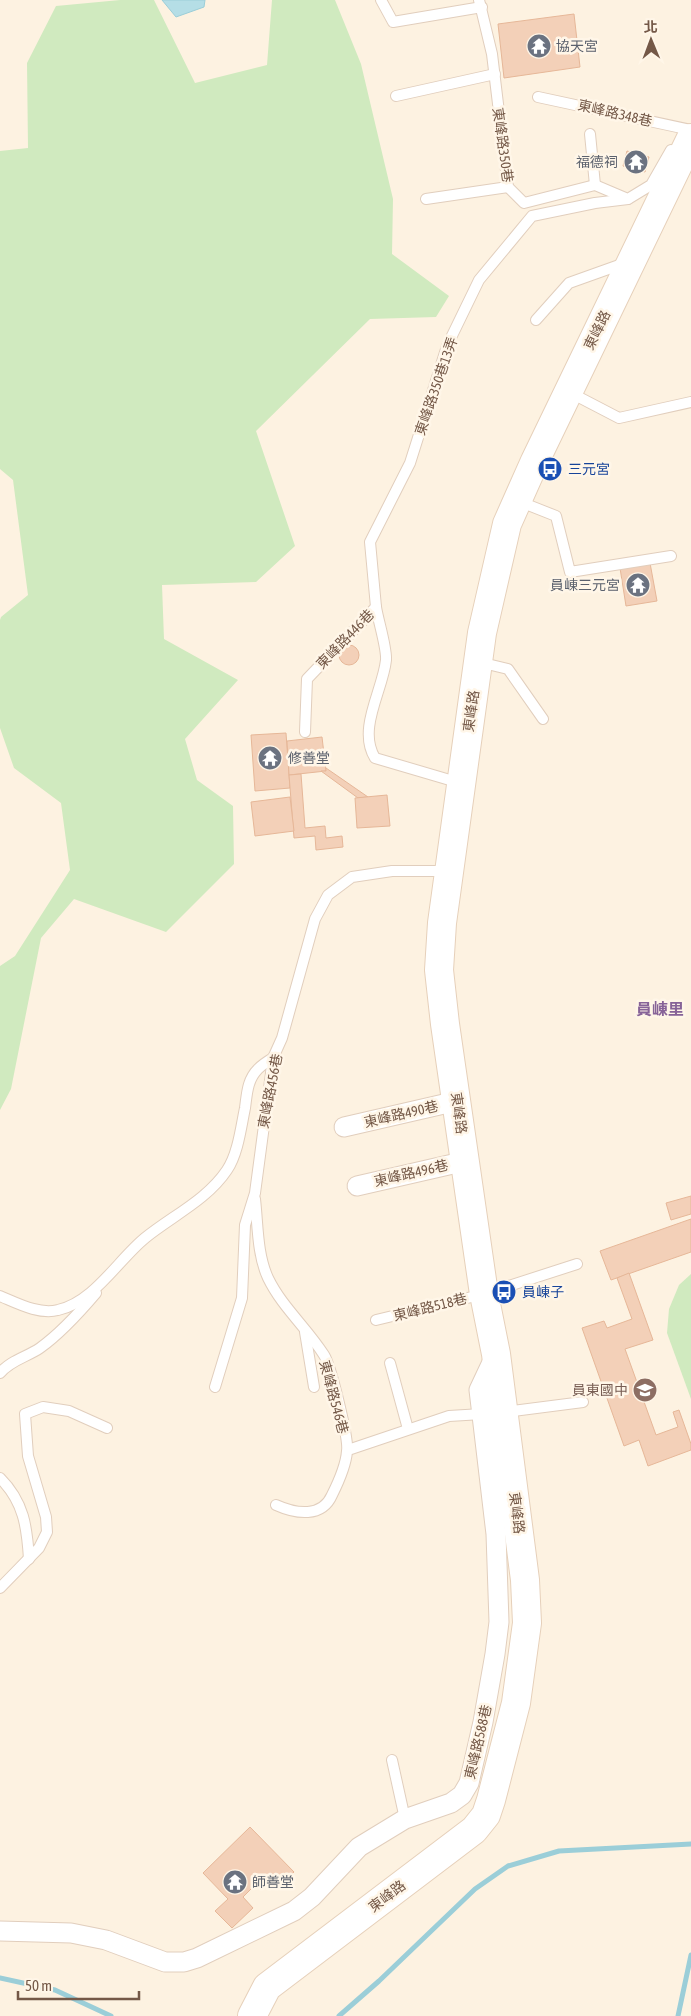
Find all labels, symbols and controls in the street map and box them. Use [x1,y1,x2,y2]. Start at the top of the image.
north arrow [626,15,676,65]
text: 北 [644,19,658,35]
temple icon: 協天宮 [526,33,552,59]
place label: 協天宮 [556,38,598,54]
street label: 東峰路348巷 [576,97,654,129]
street label: 東峰路350巷 [490,106,516,184]
temple icon: 福德祠 [623,149,649,175]
place label: 福德祠 [576,154,618,170]
street label: 東峰路 [581,308,613,352]
street label: 東峰路350巷13弄 [412,335,460,437]
bus stop icon: 三元宮 [537,456,563,482]
place label: 三元宮 [568,461,610,477]
temple icon: 員崠三元宮 [625,572,651,598]
place label: 員崠三元宮 [550,577,620,593]
street label: 東峰路446巷 [313,606,377,672]
street label: 東峰路 [460,689,482,733]
temple icon: 修善堂 [257,745,283,771]
place label: 修善堂 [288,750,330,766]
district label: 員崠里 [636,1000,684,1018]
street label: 東峰路456巷 [255,1052,285,1130]
street label: 東峰路 [448,1091,470,1135]
street label: 東峰路490巷 [362,1098,440,1130]
street label: 東峰路496巷 [372,1157,450,1189]
bus stop icon: 員崠子 [491,1279,517,1305]
place label: 員崠子 [522,1284,564,1300]
street label: 東峰路518巷 [391,1290,469,1324]
street label: 東峰路546巷 [316,1358,352,1436]
school or university icon: 員東國中 [632,1377,658,1403]
place label: 員東國中 [572,1382,628,1398]
street label: 東峰路 [507,1491,527,1535]
street label: 東峰路588巷 [462,1703,494,1781]
temple icon: 師善堂 [222,1869,248,1895]
place label: 師善堂 [252,1874,294,1890]
street label: 東峰路 [365,1877,409,1915]
scale bar [18,1968,139,2000]
text: 50 m [25,1977,52,1994]

